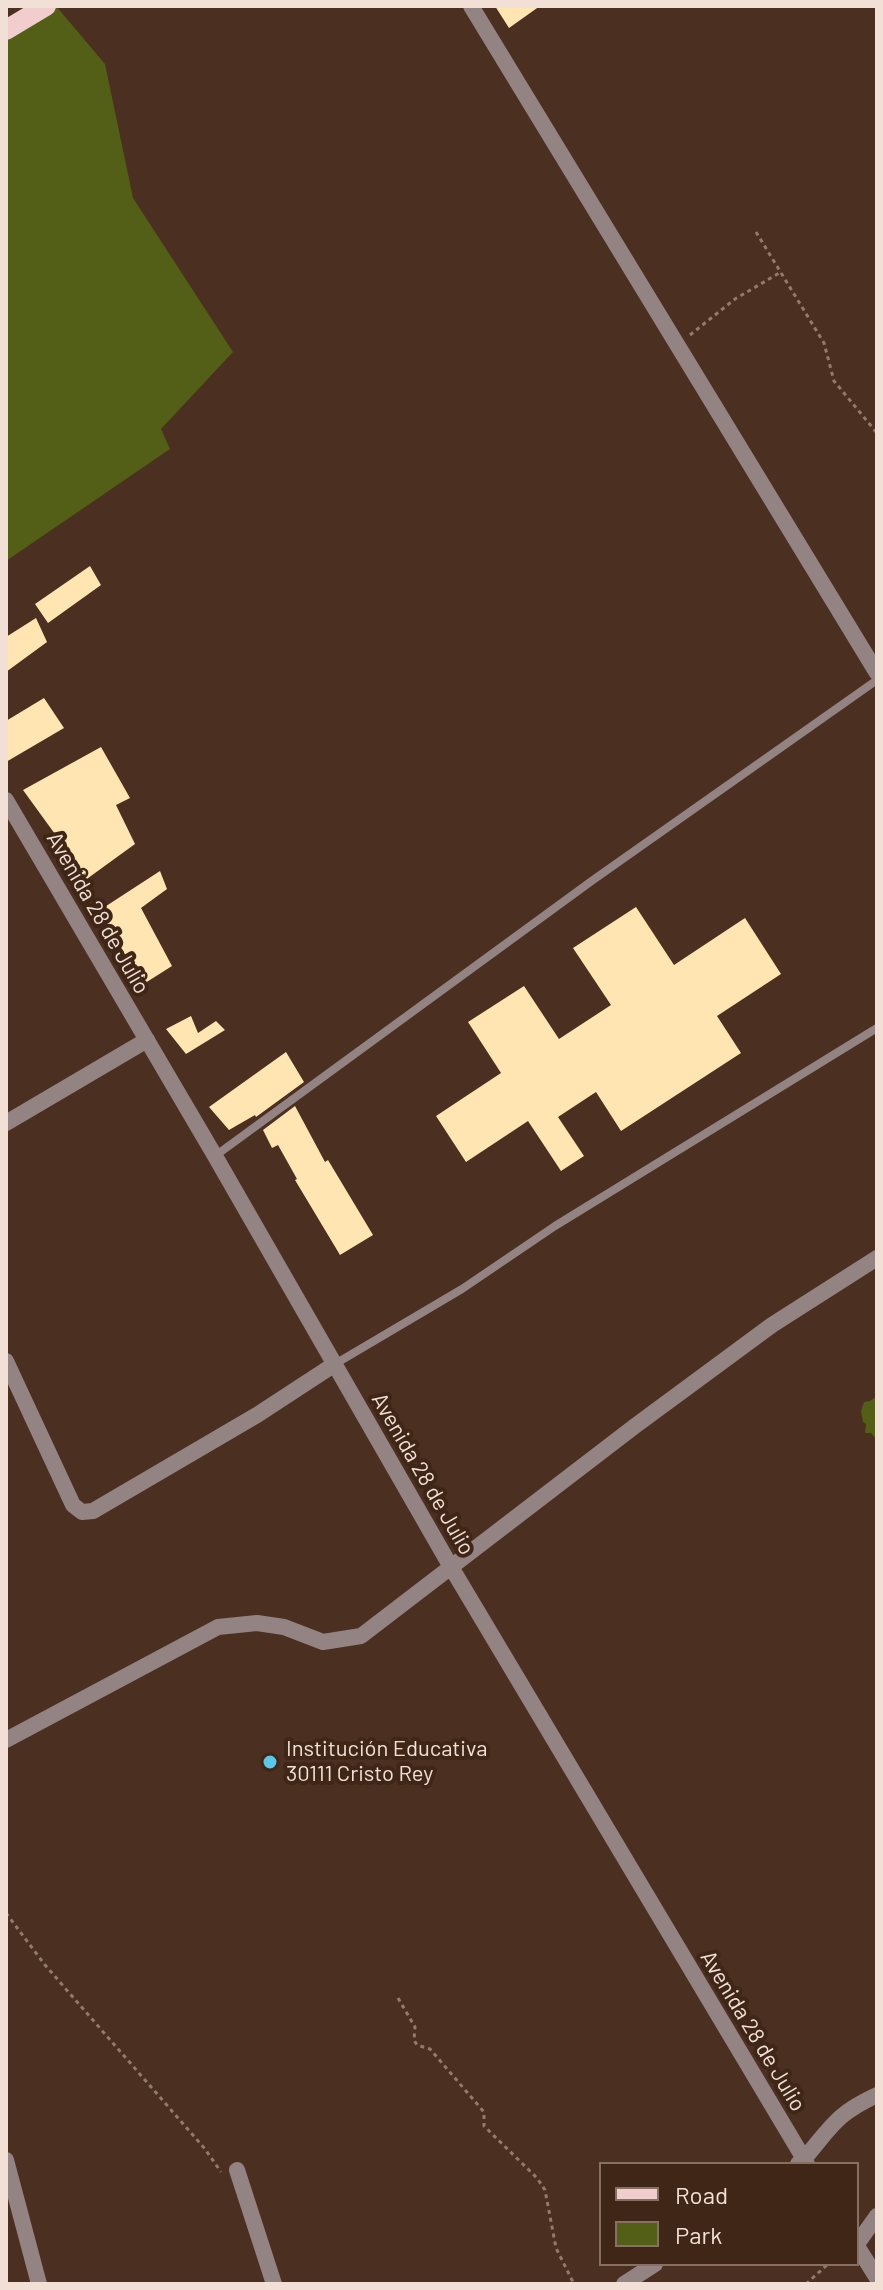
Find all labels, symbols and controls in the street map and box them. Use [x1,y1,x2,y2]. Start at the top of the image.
street label: Avenida 28 de Julio [41,827,155,999]
street label: Avenida 28 de Julio [366,1388,480,1560]
place label: Institución Educativa 30111 Cristo Rey [286,1736,487,1788]
marker: Institución Educativa 30111 Cristo Rey [261,1753,279,1771]
street label: Avenida 28 de Julio [695,1946,811,2116]
legend [599,2162,859,2266]
text: Road [675,2180,728,2209]
text: Park [675,2220,722,2249]

